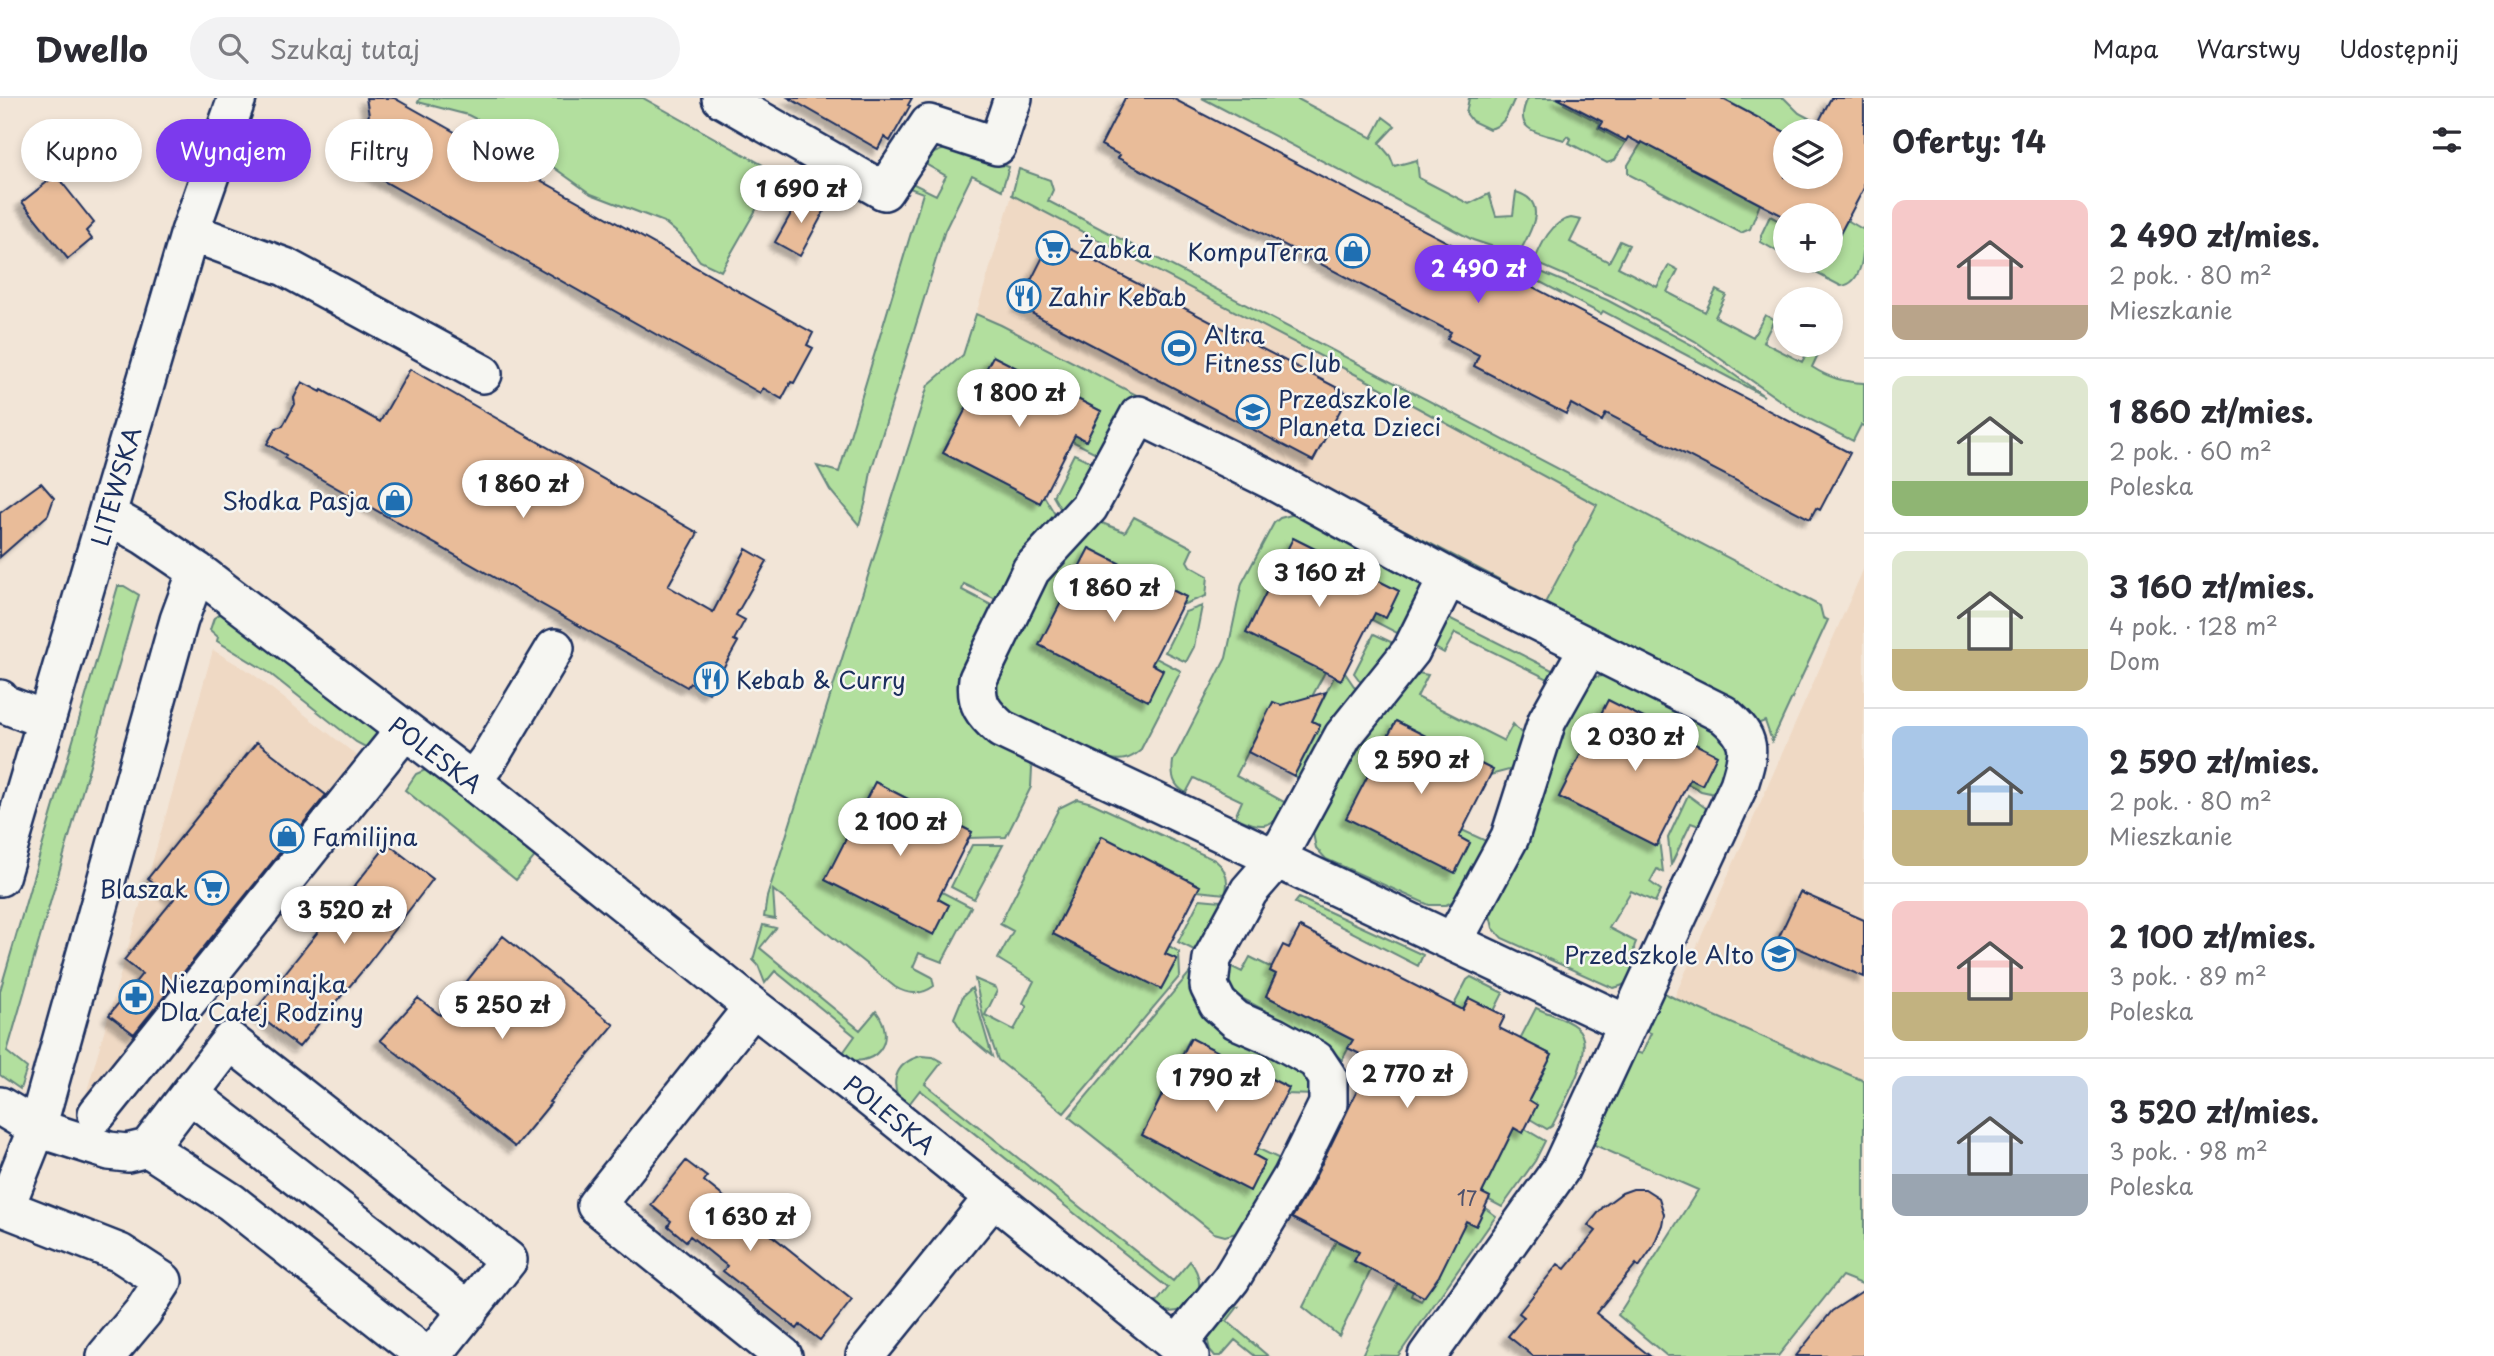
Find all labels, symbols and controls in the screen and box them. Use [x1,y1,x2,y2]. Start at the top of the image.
search box [190,17,680,80]
text: Dwello [35,23,148,73]
icon: search [214,29,252,67]
text: Szukaj tutaj [270,29,420,68]
text: Mapa [2092,30,2158,66]
text: Warstwy [2196,30,2301,66]
text: Udostępnij [2339,30,2459,66]
text: Oferty: 14 [1892,118,2046,163]
chip: Kupno [21,119,142,182]
chip: Wynajem [156,119,311,182]
chip: Filtry [325,119,433,182]
chip: Nowe [447,119,559,182]
map controls [1773,119,1843,357]
button: layers [1773,119,1843,189]
icon: filters [2428,121,2466,159]
pin: 1 690 zł [729,166,873,225]
text: 1 690 zł [756,170,846,205]
button: + [1773,203,1843,273]
text: 2 490 zł/mies. [2109,212,2320,257]
icon: home [1948,228,2032,312]
supermarket icon: Żabka [1034,229,1072,267]
place label: Żabka [1078,230,1152,266]
shop icon: KompuTerra [1334,232,1372,270]
place label: KompuTerra [1188,233,1328,269]
pin: 2 490 zł [1406,246,1550,305]
text: 2 490 zł [1431,250,1525,285]
text: 2 pok. · 80 m² [2109,257,2272,292]
restaurant icon: Zahir Kebab [1005,277,1043,315]
place label: Zahir Kebab [1048,278,1187,314]
button: − [1773,287,1843,357]
text: Mieszkanie [2109,292,2233,327]
place label: Altra Fitness Club [1204,316,1341,380]
sports icon: Altra Fitness Club [1160,329,1198,367]
pin: 1 800 zł [947,370,1091,429]
text: 1 800 zł [973,374,1065,409]
place label: Przedszkole Planeta Dzieci [1278,380,1441,444]
text: 1 860 zł/mies. [2109,388,2314,433]
school or university icon: Przedszkole Planeta Dzieci [1234,393,1272,431]
icon: home [1948,404,2032,488]
street label: LITEWSKA [81,422,149,550]
text: 2 pok. · 60 m² [2109,433,2272,468]
pin: 1 860 zł [451,460,595,520]
text: 1 860 zł [478,465,568,500]
text: Poleska [2109,468,2193,503]
shop icon: Słodka Pasja [376,481,414,519]
place label: Słodka Pasja [222,482,370,518]
pin: 3 160 zł [1247,550,1391,609]
text: 3 160 zł [1274,554,1364,589]
text: 3 160 zł/mies. [2109,563,2315,608]
pin: 1 860 zł [1042,564,1186,624]
text: 1 860 zł [1069,569,1159,604]
icon: home [1948,579,2032,663]
text: 4 pok. · 128 m² [2109,608,2278,643]
text: Dom [2109,643,2160,678]
restaurant icon: Kebab & Curry [692,660,730,698]
place label: Kebab & Curry [736,661,906,697]
street label: POLESKA [382,707,490,801]
pin: 2 030 zł [1563,714,1707,773]
text: 2 030 zł [1587,718,1683,753]
pin: 2 590 zł [1349,736,1493,796]
text: 2 590 zł/mies. [2109,738,2319,783]
text: 2 590 zł [1374,741,1468,776]
icon: home [1948,754,2032,838]
text: 2 pok. · 80 m² [2109,783,2272,818]
pin: 2 100 zł [828,798,972,858]
text: 2 100 zł [854,803,946,838]
shop icon: Familijna [268,817,306,855]
place label: Familijna [312,818,418,854]
text: Mieszkanie [2109,818,2233,853]
supermarket icon: Blaszak [193,869,231,907]
place label: Blaszak [99,870,188,906]
pin: 3 520 zł [272,886,416,946]
text: 3 520 zł [297,891,391,926]
text: 2 100 zł/mies. [2109,913,2316,958]
icon: home [1948,929,2032,1013]
school or university icon: Przedszkole Alto [1760,935,1798,973]
place label: Przedszkole Alto [1564,936,1754,972]
text: 3 pok. · 89 m² [2109,958,2267,993]
place label: Niezapominajka Dla Całej Rodziny [160,965,364,1029]
pharmacy icon: Niezapominajka Dla Całej Rodziny [117,978,155,1016]
pin: 5 250 zł [430,982,574,1041]
text: 5 250 zł [455,986,549,1021]
text: Poleska [2109,993,2193,1028]
pin: 2 770 zł [1335,1051,1479,1110]
pin: 1 790 zł [1144,1054,1288,1114]
text: 2 770 zł [1362,1055,1452,1090]
text: 1 790 zł [1172,1059,1260,1094]
street label: POLESKA [836,1066,944,1162]
text: 3 520 zł/mies. [2109,1088,2319,1133]
icon: home [1948,1104,2032,1188]
text: 3 pok. · 98 m² [2109,1133,2268,1168]
text: Poleska [2109,1168,2193,1203]
house number: 17 [1457,1181,1477,1213]
pin: 1 630 zł [678,1194,822,1253]
text: 1 630 zł [705,1198,795,1233]

